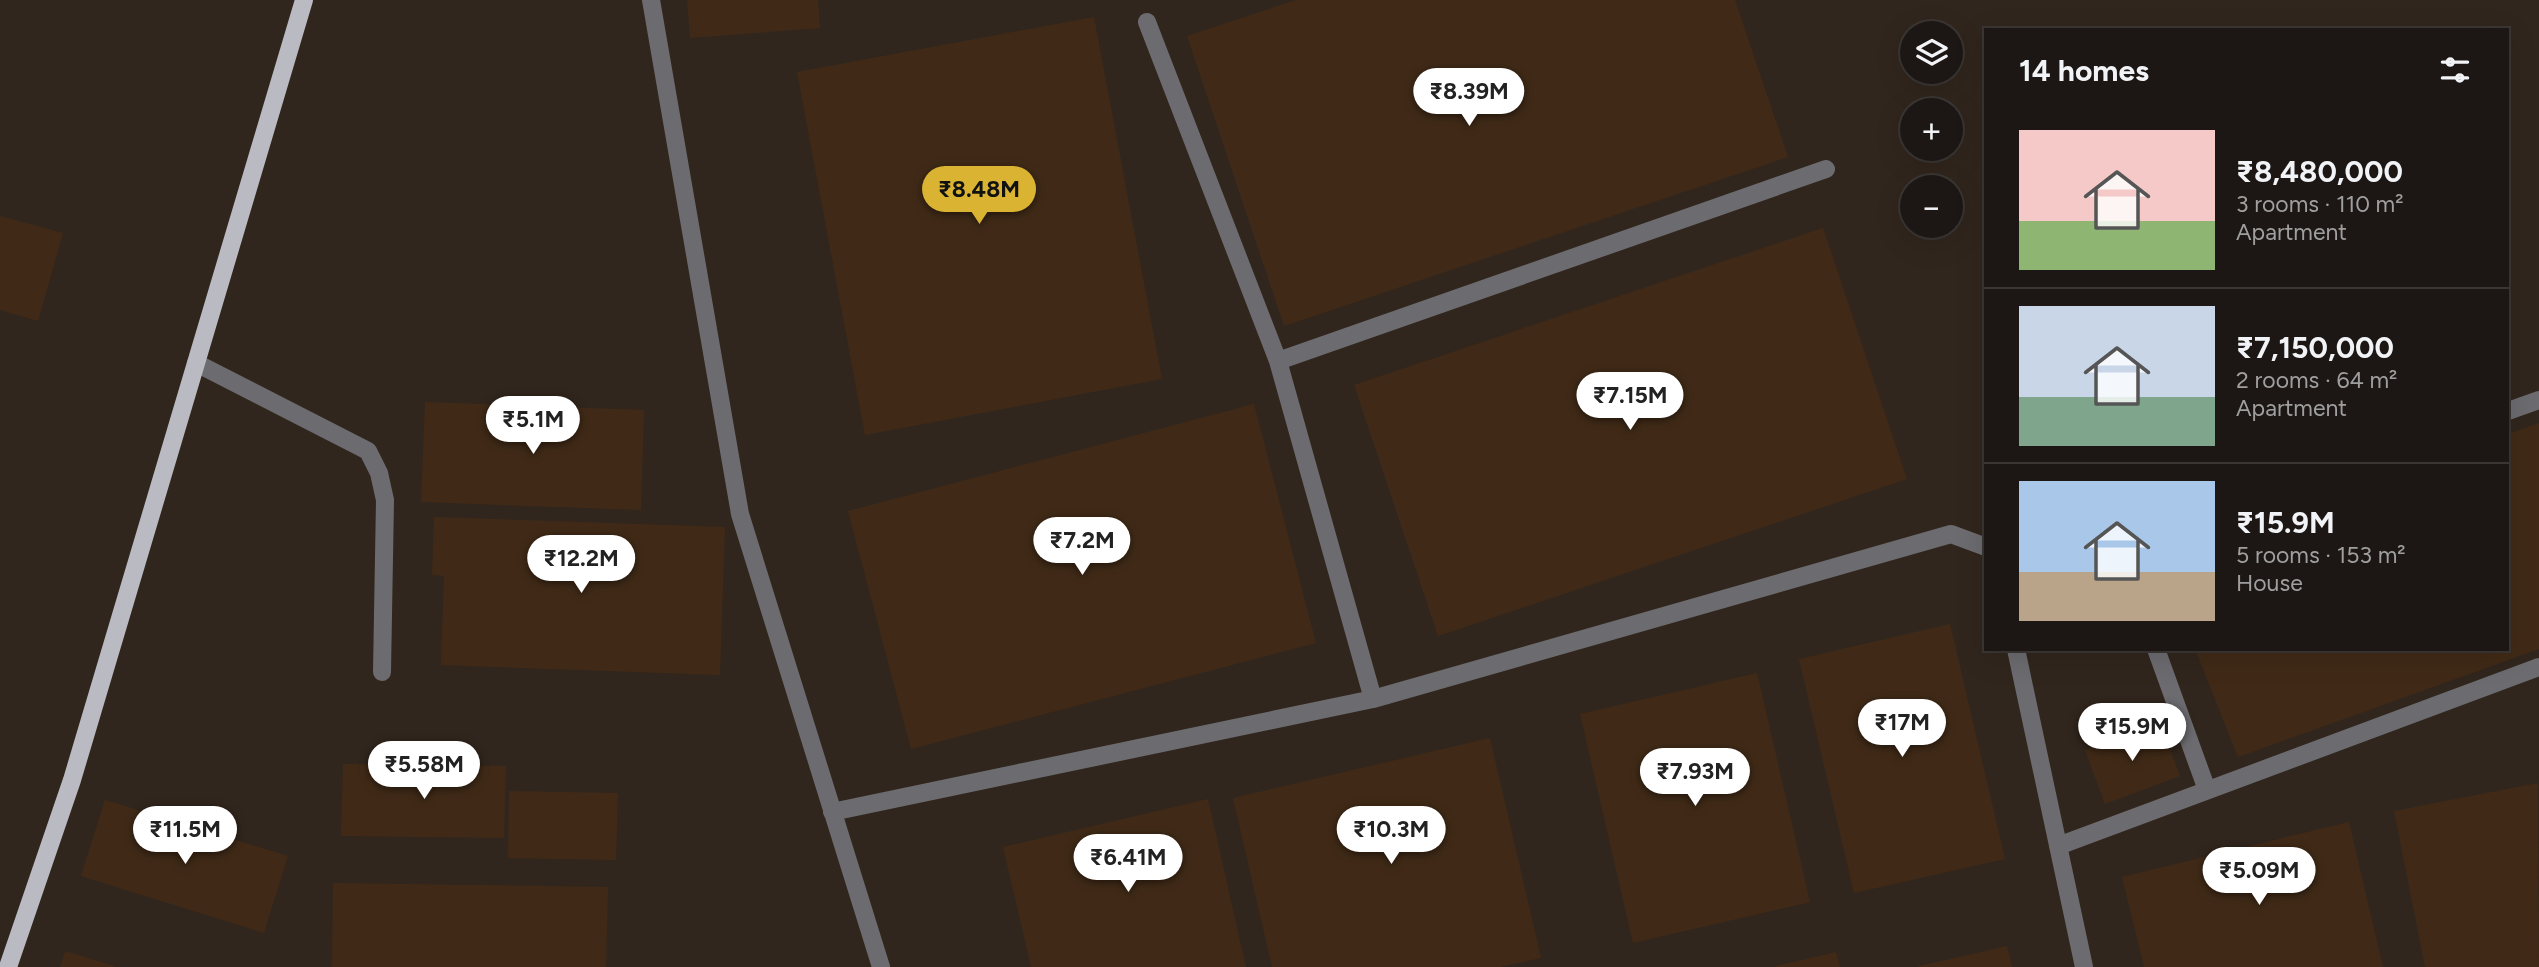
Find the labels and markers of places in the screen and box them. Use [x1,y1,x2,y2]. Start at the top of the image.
pin: ₹8.39M [1412,68,1526,128]
pin: ₹8.48M [922,166,1036,226]
pin: ₹7.15M [1573,372,1687,432]
pin: ₹5.1M [484,396,582,456]
pin: ₹7.2M [1033,518,1131,577]
pin: ₹12.2M [524,536,638,595]
pin: ₹17M [1861,700,1943,759]
pin: ₹15.9M [2075,704,2189,763]
pin: ₹5.58M [367,742,481,801]
pin: ₹7.93M [1638,748,1752,808]
pin: ₹11.5M [128,806,242,866]
pin: ₹10.3M [1334,806,1448,866]
pin: ₹6.41M [1071,834,1185,894]
pin: ₹5.09M [2202,848,2316,907]

